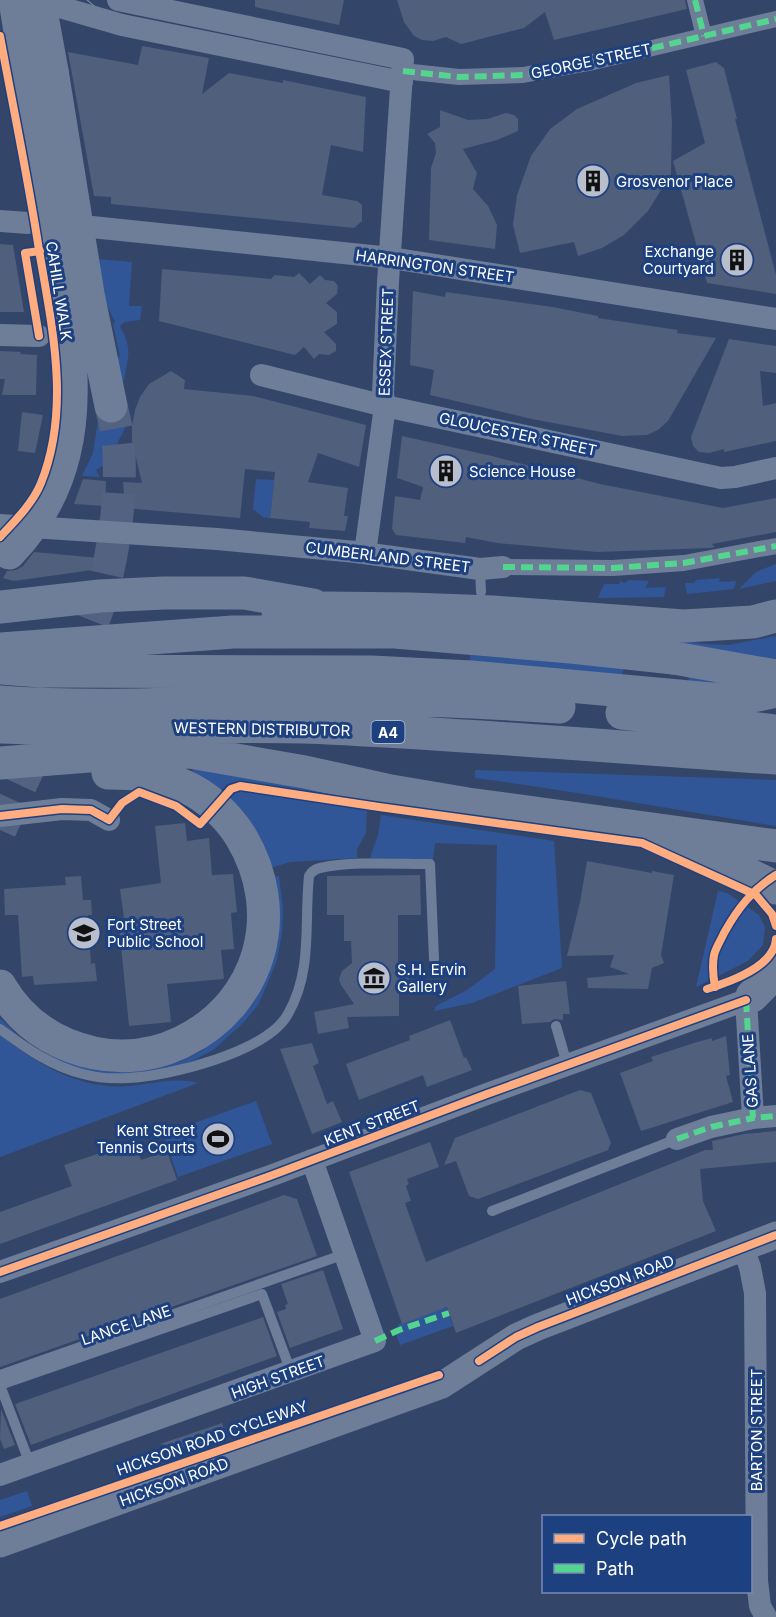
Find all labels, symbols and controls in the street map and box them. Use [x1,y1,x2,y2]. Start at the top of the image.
street label: GEORGE STREET [529,39,653,83]
building icon: Grosvenor Place [575,163,611,199]
place label: Grosvenor Place [616,172,733,191]
street label: CAHILL WALK [42,240,76,342]
place label: Exchange Courtyard [643,242,714,278]
building icon: Exchange Courtyard [719,242,755,278]
street label: HARRINGTON STREET [355,245,515,287]
street label: ESSEX STREET [375,287,397,397]
street label: GLOUCESTER STREET [437,408,599,460]
building icon: Science House [428,453,464,489]
place label: Science House [469,462,576,481]
street label: CUMBERLAND STREET [304,537,472,577]
street label: WESTERN DISTRIBUTOR [174,718,351,740]
road number: A4 [372,721,404,743]
school or university icon: Fort Street Public School [66,915,102,951]
place label: Fort Street Public School [107,915,203,951]
museum icon: S.H. Ervin Gallery [356,960,392,996]
place label: S.H. Ervin Gallery [397,960,466,996]
street label: GAS LANE [738,1033,762,1109]
street label: KENT STREET [321,1096,423,1150]
place label: Kent Street Tennis Courts [97,1121,195,1157]
sports icon: Kent Street Tennis Courts [200,1121,236,1157]
street label: HICKSON ROAD [563,1251,677,1309]
street label: LANCE LANE [79,1301,173,1349]
street label: HIGH STREET [229,1351,327,1403]
street label: BARTON STREET [747,1369,766,1491]
street label: HICKSON ROAD CYCLEWAY [114,1396,310,1480]
street label: HICKSON ROAD [117,1453,231,1511]
legend [542,1515,752,1593]
text: Cycle path [596,1528,687,1549]
text: Path [596,1558,634,1579]

